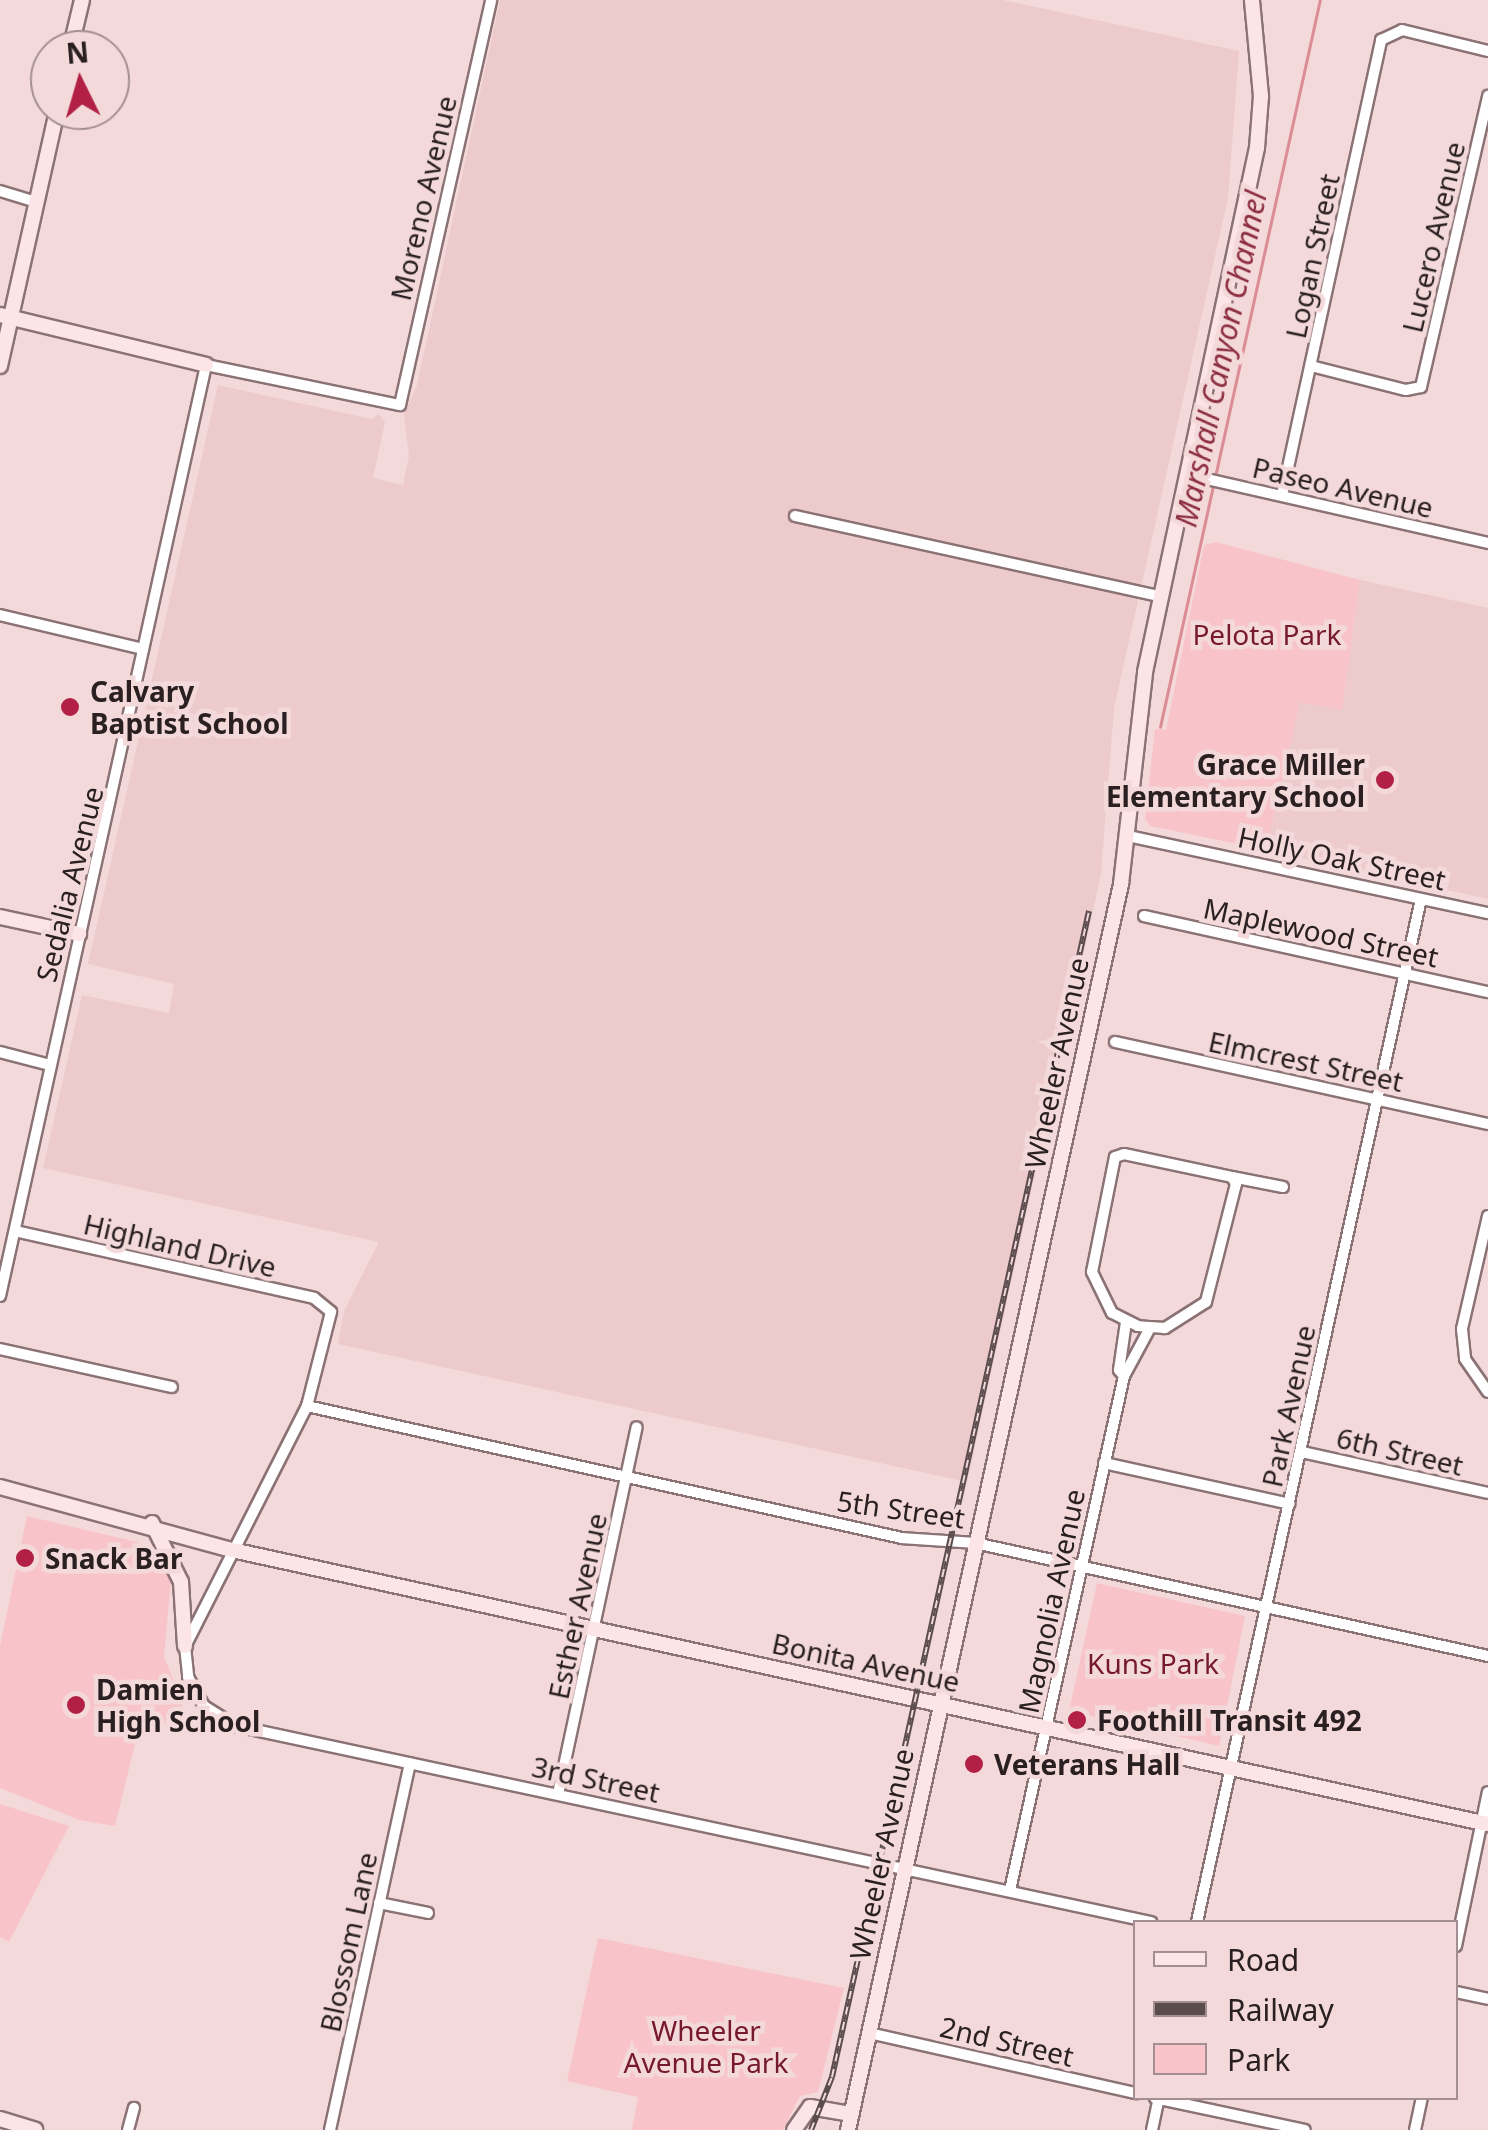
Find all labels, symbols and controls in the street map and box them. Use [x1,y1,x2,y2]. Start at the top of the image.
north arrow [30,30,130,130]
text: N [65,32,91,72]
street label: Moreno Avenue [383,92,463,304]
street label: Lucero Avenue [1395,138,1471,336]
street label: Logan Street [1278,171,1346,341]
water label: Marshall Canyon Channel [1168,188,1274,530]
street label: Paseo Avenue [1249,450,1437,524]
park label: Pelota Park [1192,617,1342,651]
place label: Calvary Baptist School [90,674,289,740]
marker: Calvary Baptist School [59,696,81,718]
place label: Grace Miller Elementary School [1106,747,1365,813]
marker: Grace Miller Elementary School [1374,769,1396,791]
street label: Sedalia Avenue [29,783,109,985]
street label: Holly Oak Street [1235,820,1449,896]
street label: Maplewood Street [1200,891,1442,973]
street label: Wheeler Avenue [1017,954,1095,1172]
street label: Elmcrest Street [1206,1024,1406,1098]
street label: Highland Drive [81,1207,279,1283]
street label: Park Avenue [1254,1322,1322,1490]
street label: 6th Street [1333,1420,1467,1482]
street label: 5th Street [835,1483,967,1535]
street label: Magnolia Avenue [1011,1486,1091,1716]
street label: Esther Avenue [541,1510,613,1702]
place label: Snack Bar [45,1541,182,1575]
marker: Snack Bar [14,1547,36,1569]
street label: Bonita Avenue [769,1626,963,1698]
park label: Kuns Park [1087,1646,1219,1680]
place label: Damien High School [96,1672,260,1738]
marker: Damien High School [65,1694,87,1716]
place label: Foothill Transit 492 [1097,1703,1362,1737]
marker: Foothill Transit 492 [1066,1709,1088,1731]
street label: Wheeler Avenue [842,1745,920,1963]
place label: Veterans Hall [994,1747,1180,1781]
street label: 3rd Street [529,1749,663,1809]
marker: Veterans Hall [963,1753,985,1775]
street label: Blossom Lane [313,1849,383,2035]
legend [1133,1920,1458,2100]
text: Road [1227,1939,1299,1980]
text: Railway [1227,1989,1334,2030]
street label: 2nd Street [937,2009,1077,2073]
park label: Wheeler Avenue Park [624,2013,788,2079]
text: Park [1227,2039,1290,2080]

